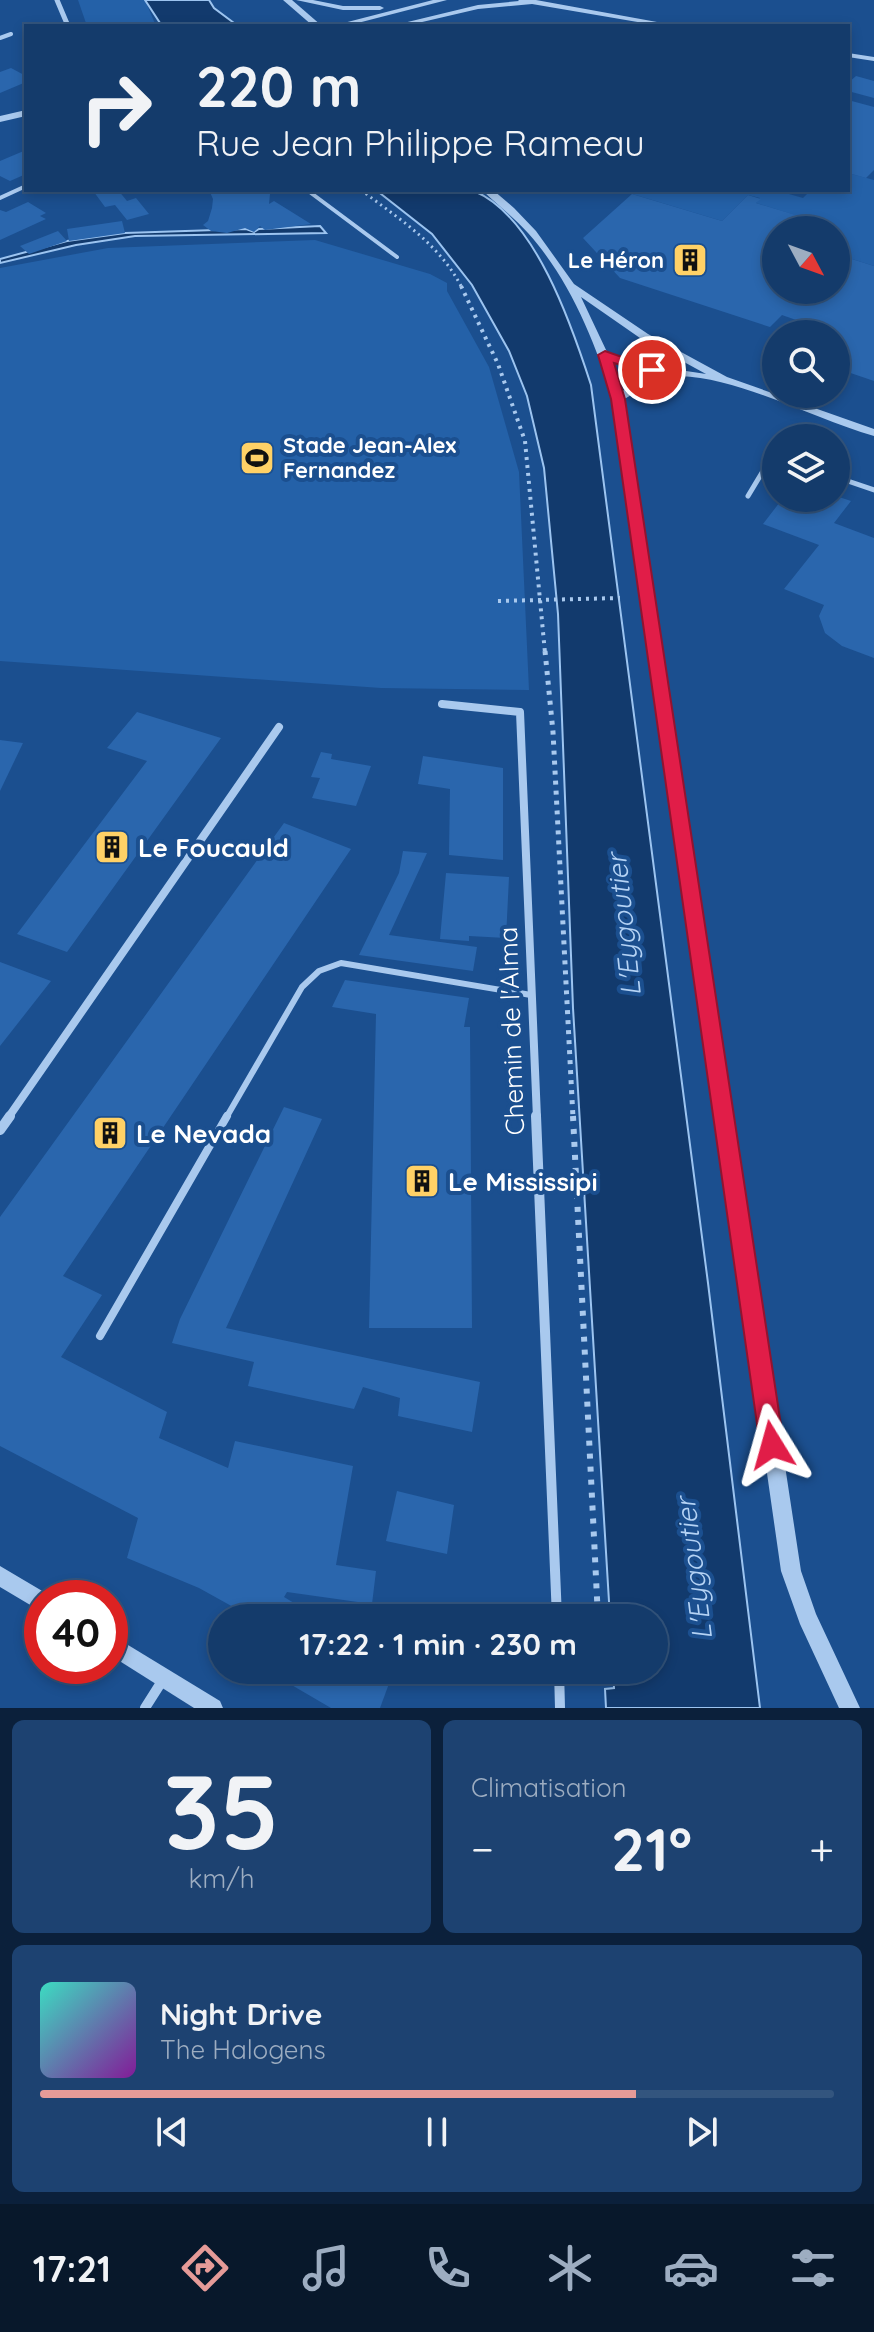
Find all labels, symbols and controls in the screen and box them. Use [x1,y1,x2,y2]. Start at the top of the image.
text: 220 m [196,51,361,121]
icon: right [64,56,168,160]
text: Rue Jean Philippe Rameau [196,120,645,165]
north arrow [762,216,850,304]
map controls [762,216,850,512]
building icon: Le Héron [671,241,709,279]
place label: Le Héron [568,246,664,274]
button: search [762,320,850,408]
pin [618,336,686,404]
icon: arrive [630,348,674,392]
button: layers [762,424,850,512]
place label: Stade Jean-Alex Fernandez [283,431,457,484]
sports icon: Stade Jean-Alex Fernandez [238,439,276,477]
building icon: Le Foucauld [93,828,131,866]
place label: Le Foucauld [138,831,289,864]
water label: L'Eygoutier [598,849,648,998]
street label: Chemin de l'Alma [491,926,531,1136]
building icon: Le Nevada [91,1114,129,1152]
place label: Le Nevada [136,1117,271,1150]
building icon: Le Mississipi [403,1162,441,1200]
place label: Le Mississipi [448,1165,598,1198]
position arrow [730,1403,814,1487]
water label: L'Eygoutier [667,1493,719,1642]
speed limit sign: 40 [24,1580,128,1684]
text: 17:22 · 1 min · 230 m [299,1625,577,1663]
text: 35 [164,1745,279,1875]
text: Climatisation [471,1771,627,1804]
text: 21° [611,1811,692,1886]
text: − [471,1821,494,1876]
text: + [809,1821,834,1876]
text: km/h [189,1862,254,1895]
text: Night Drive [160,1995,322,2033]
text: The Halogens [160,2033,326,2066]
icon: previous [150,2110,194,2154]
icon: pause [415,2110,459,2154]
icon: next [680,2110,724,2154]
icon: directions [177,2240,233,2296]
icon: music [298,2240,354,2296]
icon: phone [420,2240,476,2296]
icon: climate [542,2240,598,2296]
icon: car [663,2240,719,2296]
icon: filters [785,2240,841,2296]
text: 17:21 [33,2246,111,2291]

